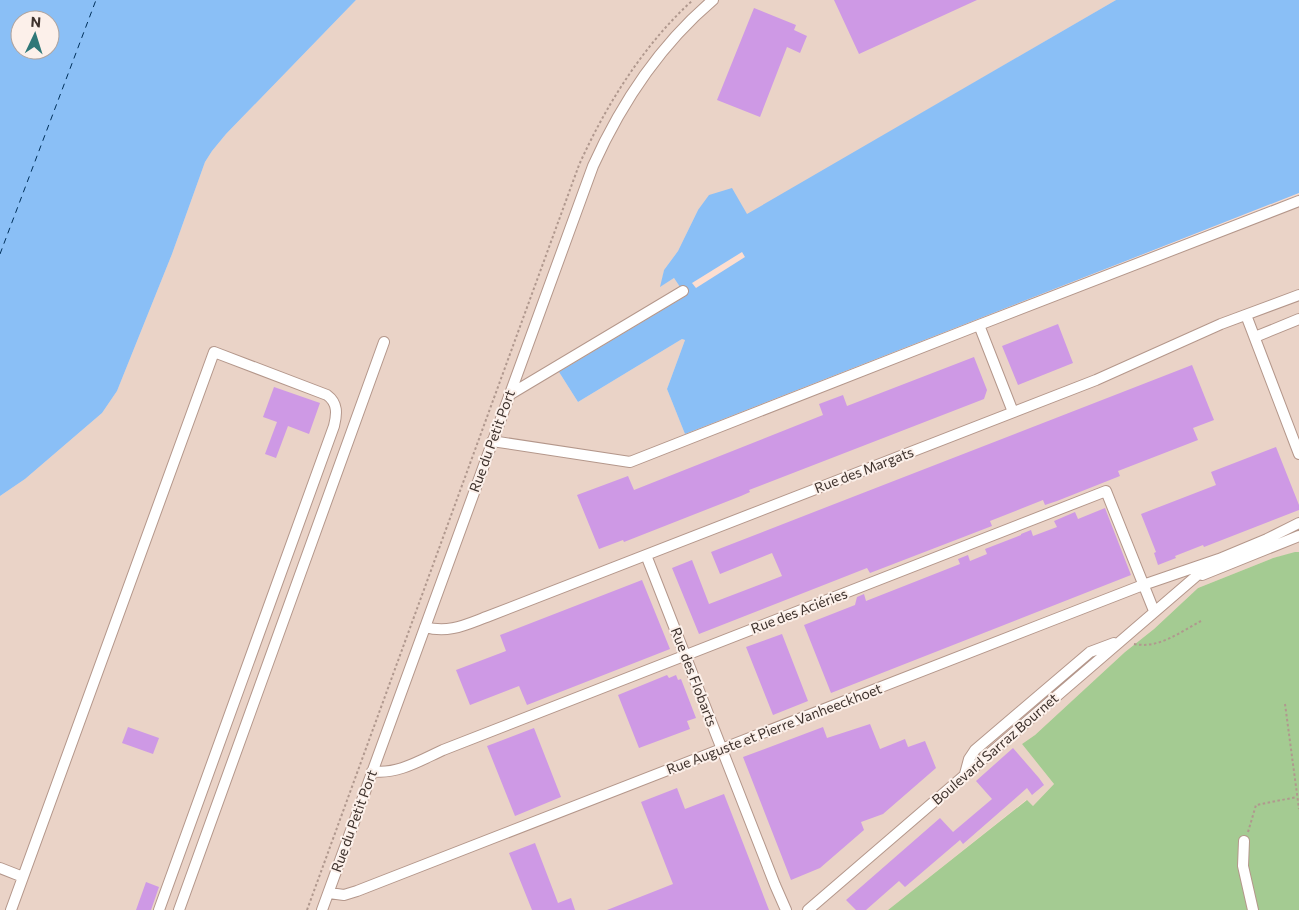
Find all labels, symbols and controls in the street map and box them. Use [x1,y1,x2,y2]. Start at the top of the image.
north arrow [10,10,60,60]
text: N [30,13,42,30]
street label: Rue du Petit Port [465,387,518,494]
street label: Rue des Margats [812,443,916,496]
street label: Rue des Aciéries [748,584,849,637]
street label: Rue des Flobarts [668,625,721,729]
street label: Rue Auguste et Pierre Vanheeckhoet [664,679,884,778]
street label: Boulevard Sarraz Bournet [928,689,1062,808]
street label: Rue du Petit Port [327,767,380,874]

